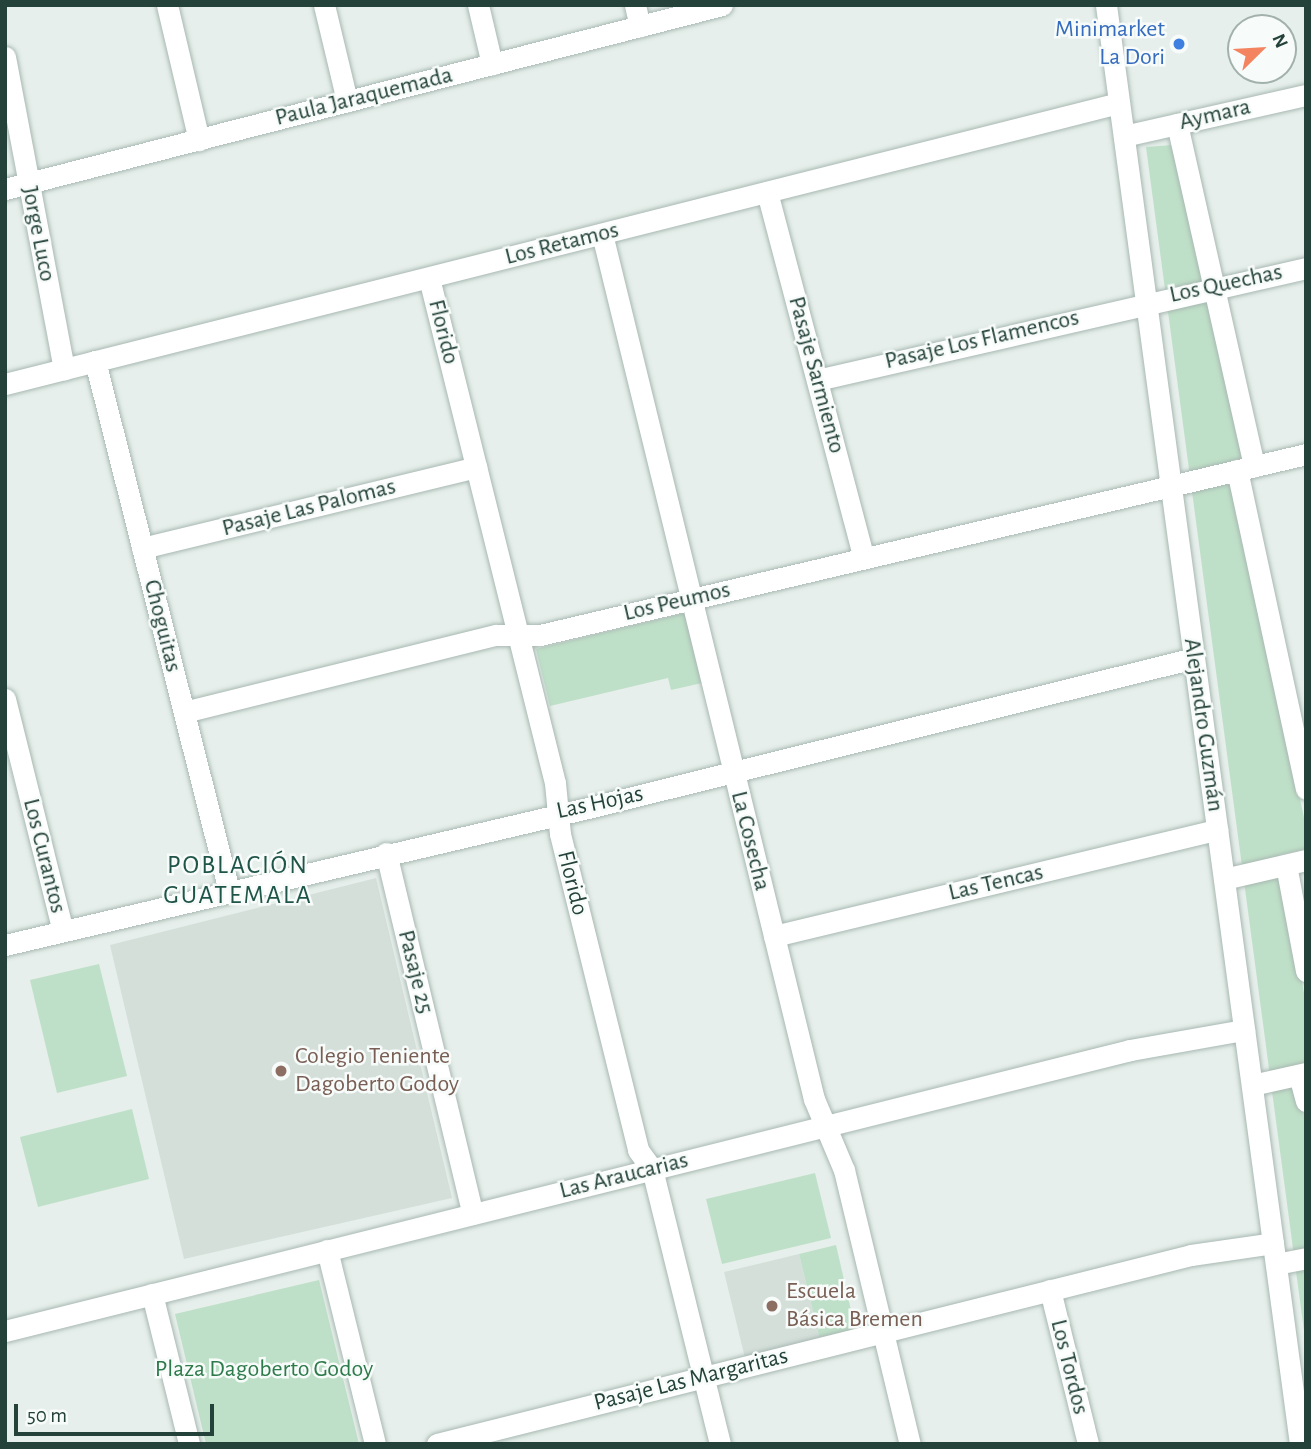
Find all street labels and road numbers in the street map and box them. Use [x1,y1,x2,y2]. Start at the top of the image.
street label: Paula Jaraquemada [272,61,456,133]
street label: Aymara [1177,93,1253,137]
street label: Jorge Luco [15,184,61,284]
street label: Los Retamos [502,216,622,272]
street label: Los Quechas [1167,258,1285,310]
street label: Pasaje Sarmiento [781,293,851,457]
street label: Florido [421,297,465,367]
street label: Pasaje Los Flamencos [882,304,1082,376]
street label: Pasaje Las Palomas [219,473,399,543]
street label: Los Peumos [621,576,733,628]
street label: Choguitas [137,577,187,675]
street label: Alejandro Guzmán [1177,636,1229,814]
street label: Las Hojas [554,780,646,826]
street label: La Cosecha [724,788,776,894]
street label: Los Curantos [16,796,72,916]
street label: Florido [550,848,594,918]
street label: Las Tencas [946,858,1046,908]
street label: Pasaje 25 [391,927,439,1017]
street label: Las Araucarias [557,1146,691,1206]
street label: Los Tordos [1043,1317,1095,1417]
street label: Pasaje Las Margaritas [591,1342,791,1418]

